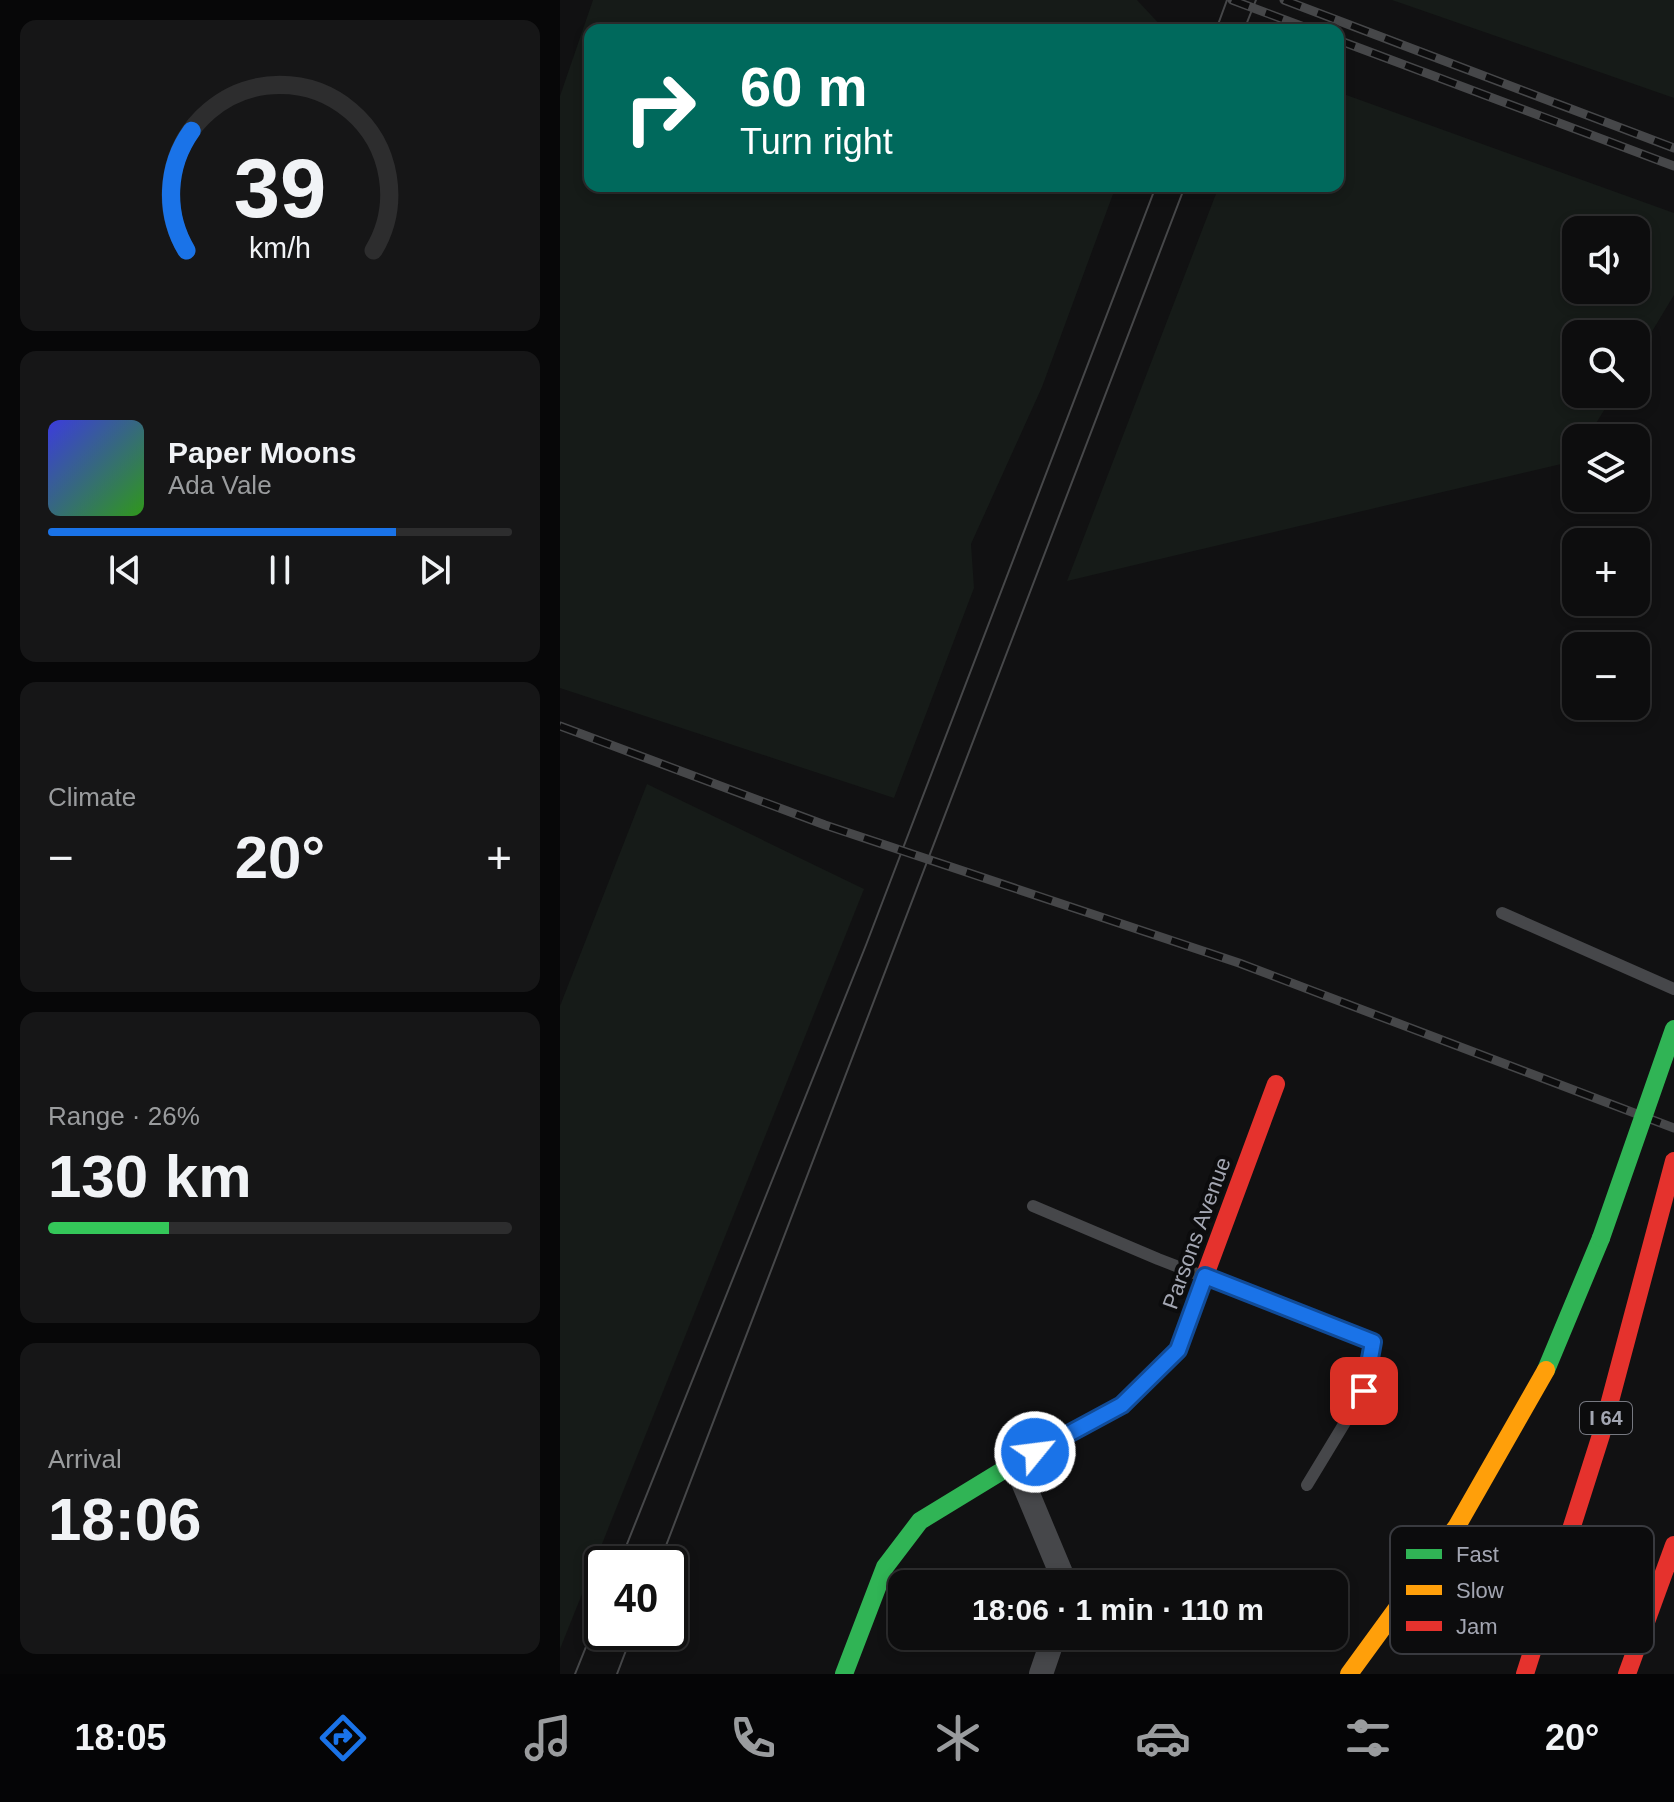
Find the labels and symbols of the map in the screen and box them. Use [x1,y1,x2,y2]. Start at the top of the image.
street label: Parsons Avenue [1157,1154,1236,1313]
pin [1330,1357,1398,1425]
road number: I 64 [1580,1402,1632,1434]
position arrow [993,1410,1077,1494]
legend [1390,1526,1654,1654]
text: Fast [1456,1542,1499,1567]
speed limit sign: 40 [584,1546,688,1650]
text: Slow [1456,1578,1504,1603]
text: Jam [1456,1614,1498,1639]

